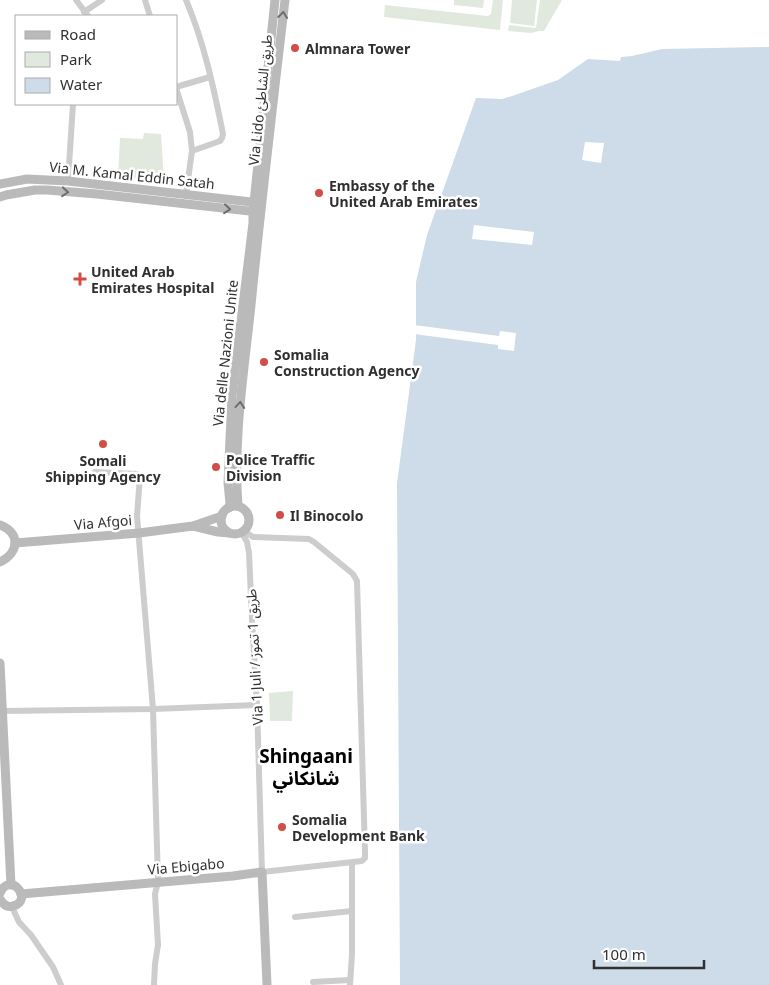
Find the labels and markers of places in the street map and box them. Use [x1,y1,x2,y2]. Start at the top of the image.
place label: Almnara Tower [305,39,411,58]
marker: Almnara Tower [289,42,301,54]
place label: Embassy of the United Arab Emirates [329,176,478,211]
marker: Embassy of the United Arab Emirates [313,187,325,199]
place label: United Arab Emirates Hospital [91,262,214,297]
marker: United Arab Emirates Hospital [73,272,87,286]
place label: Somalia Construction Agency [274,345,420,380]
marker: Somalia Construction Agency [258,356,270,368]
marker: Somali Shipping Agency [97,438,109,450]
place label: Police Traffic Division [226,450,315,485]
place label: Somali Shipping Agency [45,451,161,486]
marker: Police Traffic Division [210,461,222,473]
place label: Il Binocolo [290,506,364,525]
marker: Il Binocolo [274,509,286,521]
place label: Somalia Development Bank [292,810,425,845]
marker: Somalia Development Bank [276,821,288,833]

